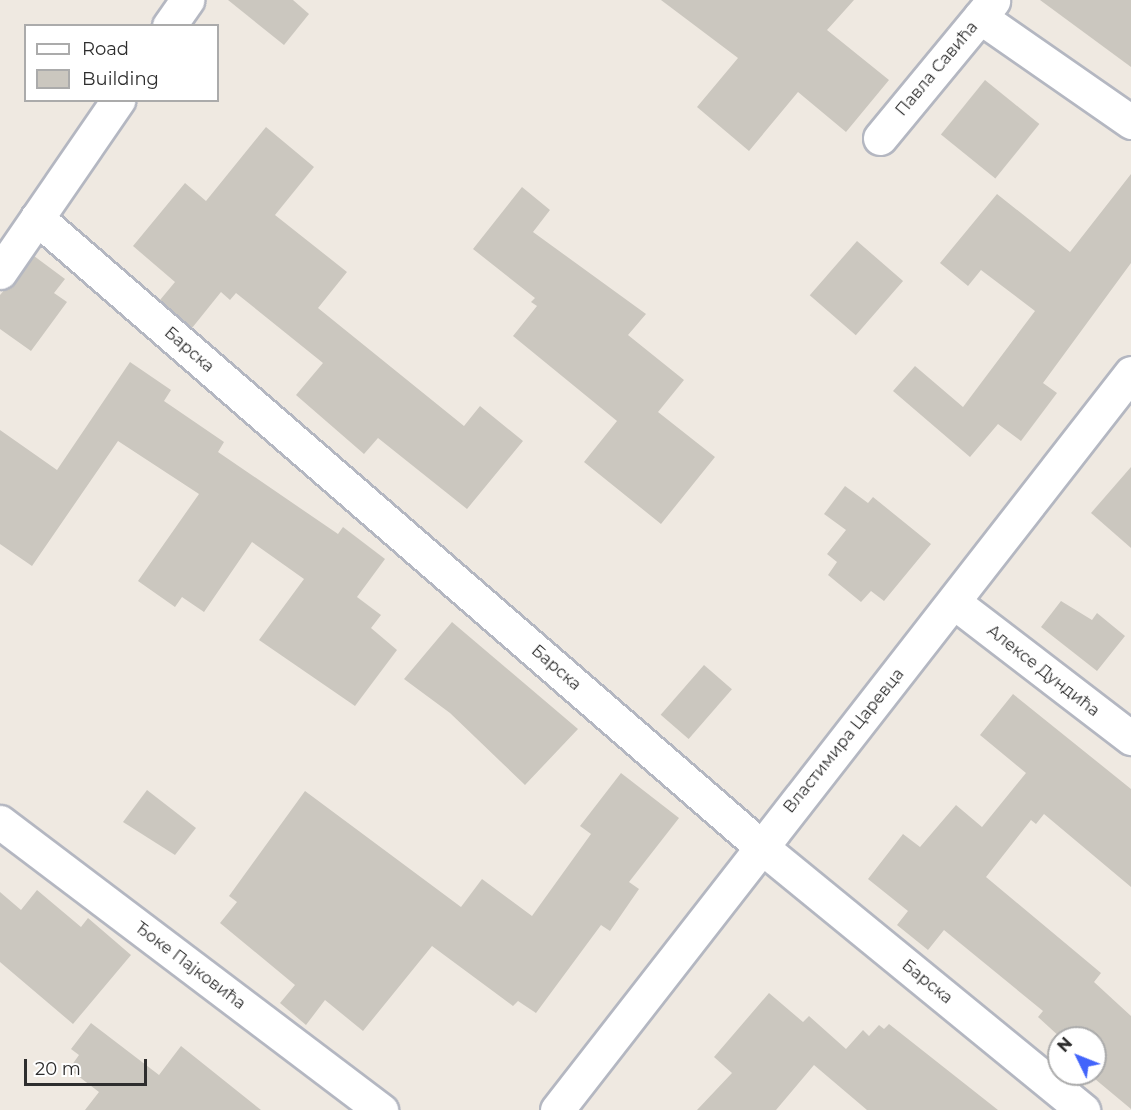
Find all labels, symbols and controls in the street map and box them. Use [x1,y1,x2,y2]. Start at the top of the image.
street label: Павла Савића [892,18,982,120]
legend [24,24,219,102]
text: Road [82,38,129,60]
text: Building [82,68,159,90]
street label: Барска [160,323,218,377]
street label: Алексе Дундића [983,621,1103,721]
street label: Барска [527,641,585,695]
street label: Властимира Царевца [780,665,908,817]
street label: Ђоке Пајковића [131,918,249,1014]
street label: Барска [898,956,956,1008]
north arrow [1047,1026,1107,1086]
text: N [1054,1034,1076,1056]
scale bar [27,1047,150,1085]
text: 20 m [35,1058,81,1080]

